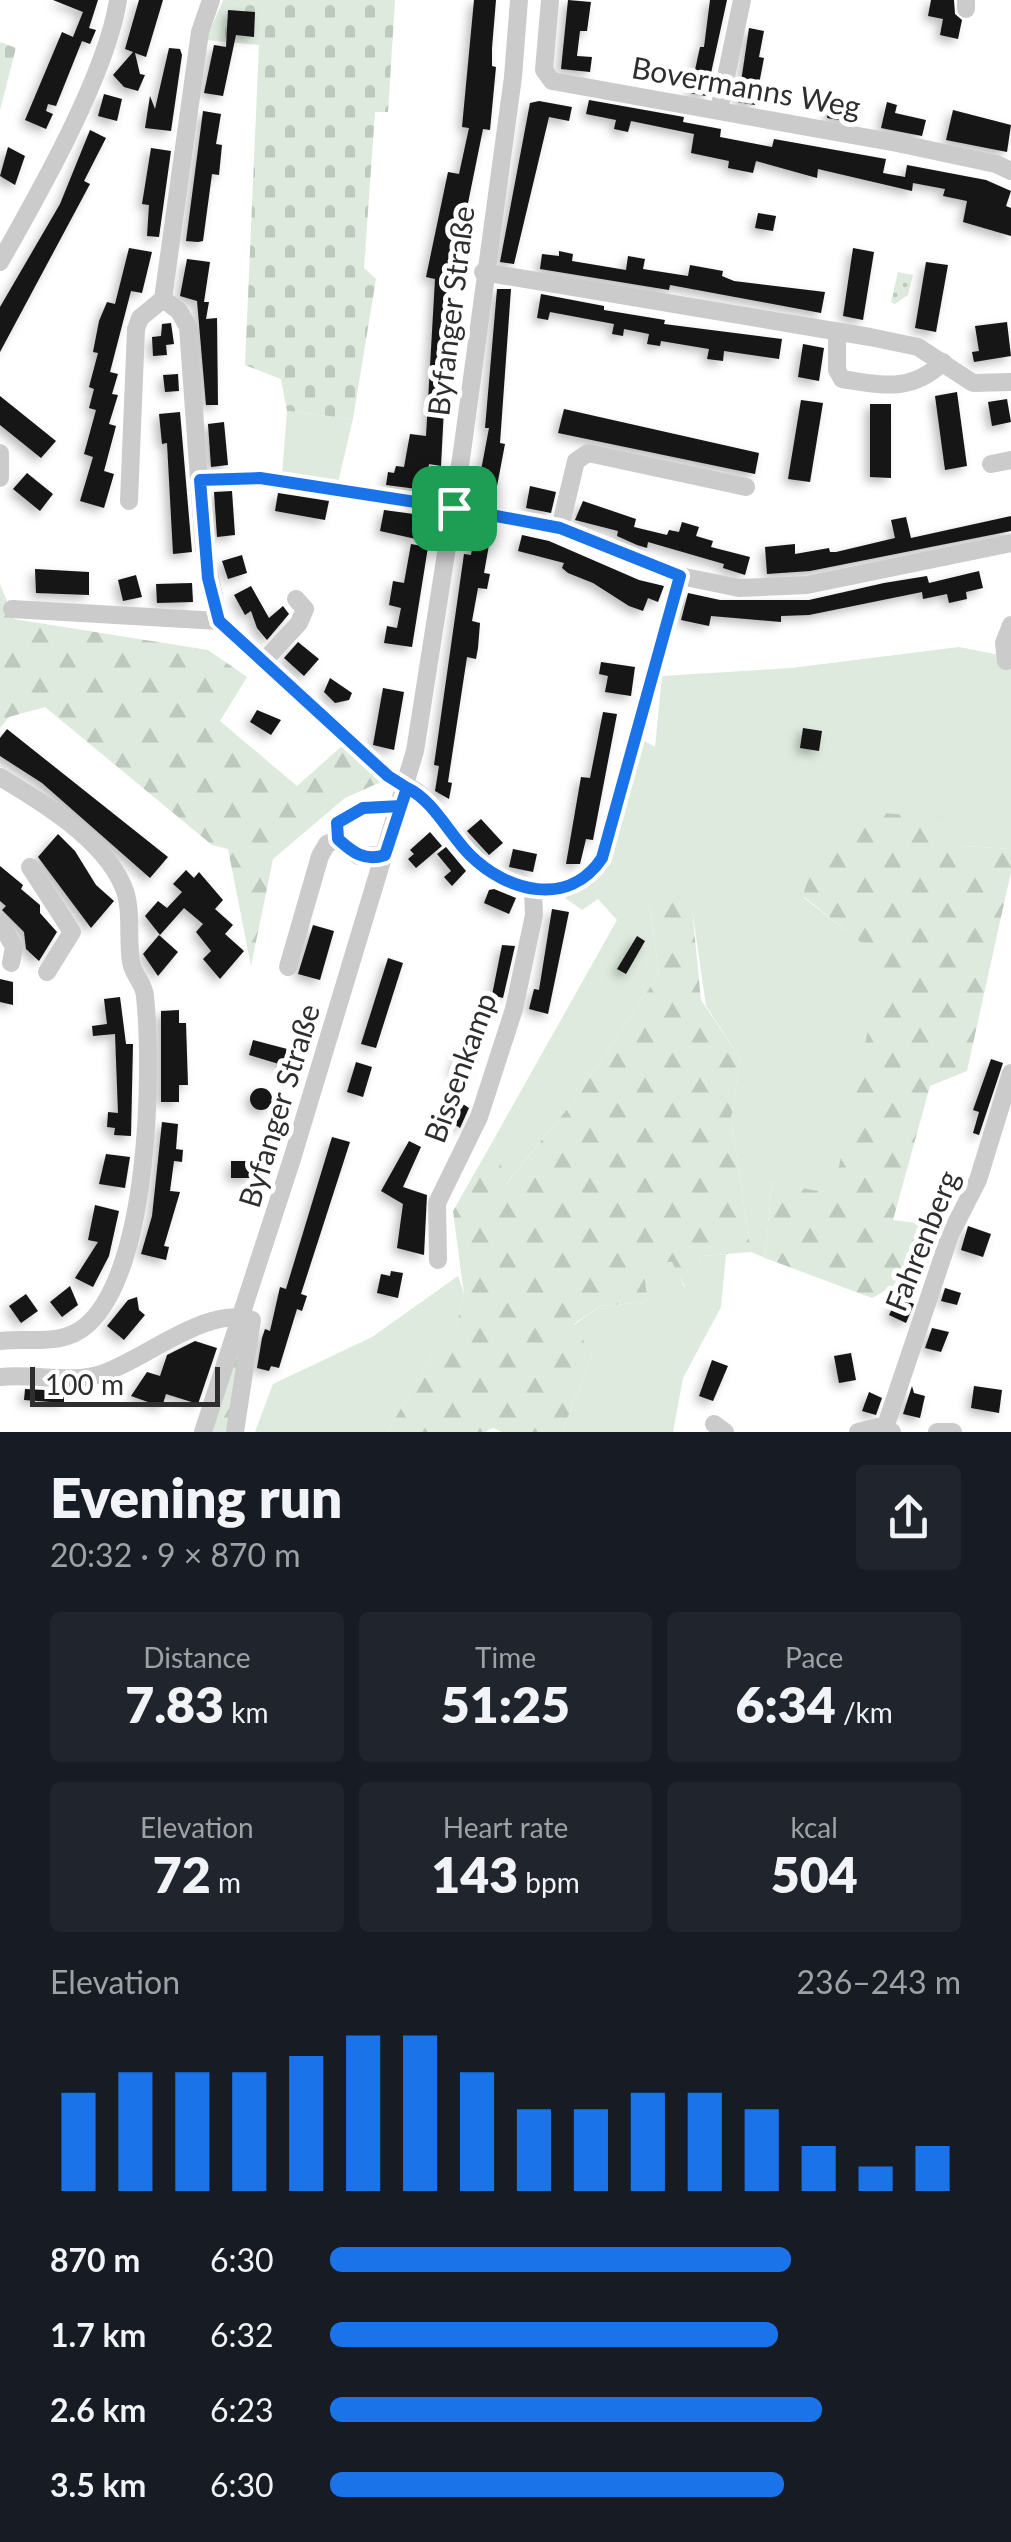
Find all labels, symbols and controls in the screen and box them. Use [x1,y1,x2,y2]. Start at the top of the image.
street label: Bovermanns Weg [629,48,864,124]
street label: Byfanger Straße [419,204,481,418]
pin [412,466,497,551]
icon: arrive [427,481,482,536]
street label: Bissenkamp [415,988,503,1147]
street label: Byfanger Straße [230,999,326,1212]
street label: Fahrenberg [877,1165,966,1316]
scale bar [30,1362,220,1406]
text: 100 m [45,1367,124,1401]
text: Evening run [50,1464,342,1530]
button: share [856,1465,961,1570]
text: 20:32 · 9 × 870 m [50,1535,301,1574]
text: Distance [143,1640,251,1674]
text: Time [475,1640,536,1674]
text: Pace [785,1640,843,1674]
text: 7.83 [125,1674,224,1734]
text: 51:25 [441,1674,570,1734]
text: 6:34 [735,1674,836,1734]
text: km [224,1695,269,1729]
text: /km [836,1695,893,1729]
text: Elevation [140,1810,254,1844]
text: Heart rate [443,1810,568,1844]
text: kcal [790,1810,838,1844]
text: 72 [153,1844,211,1904]
text: 143 [431,1844,518,1904]
text: 504 [771,1844,858,1904]
text: m [211,1865,241,1899]
text: bpm [518,1865,580,1899]
text: Elevation [50,1962,180,2001]
text: 236–243 m [797,1962,961,2001]
text: 870 m [50,2240,140,2279]
text: 6:30 [210,2240,274,2279]
text: 1.7 km [50,2315,146,2354]
text: 6:32 [210,2315,274,2354]
text: 2.6 km [50,2390,146,2429]
text: 6:23 [210,2390,274,2429]
text: 3.5 km [50,2465,146,2504]
text: 6:30 [210,2465,274,2504]

